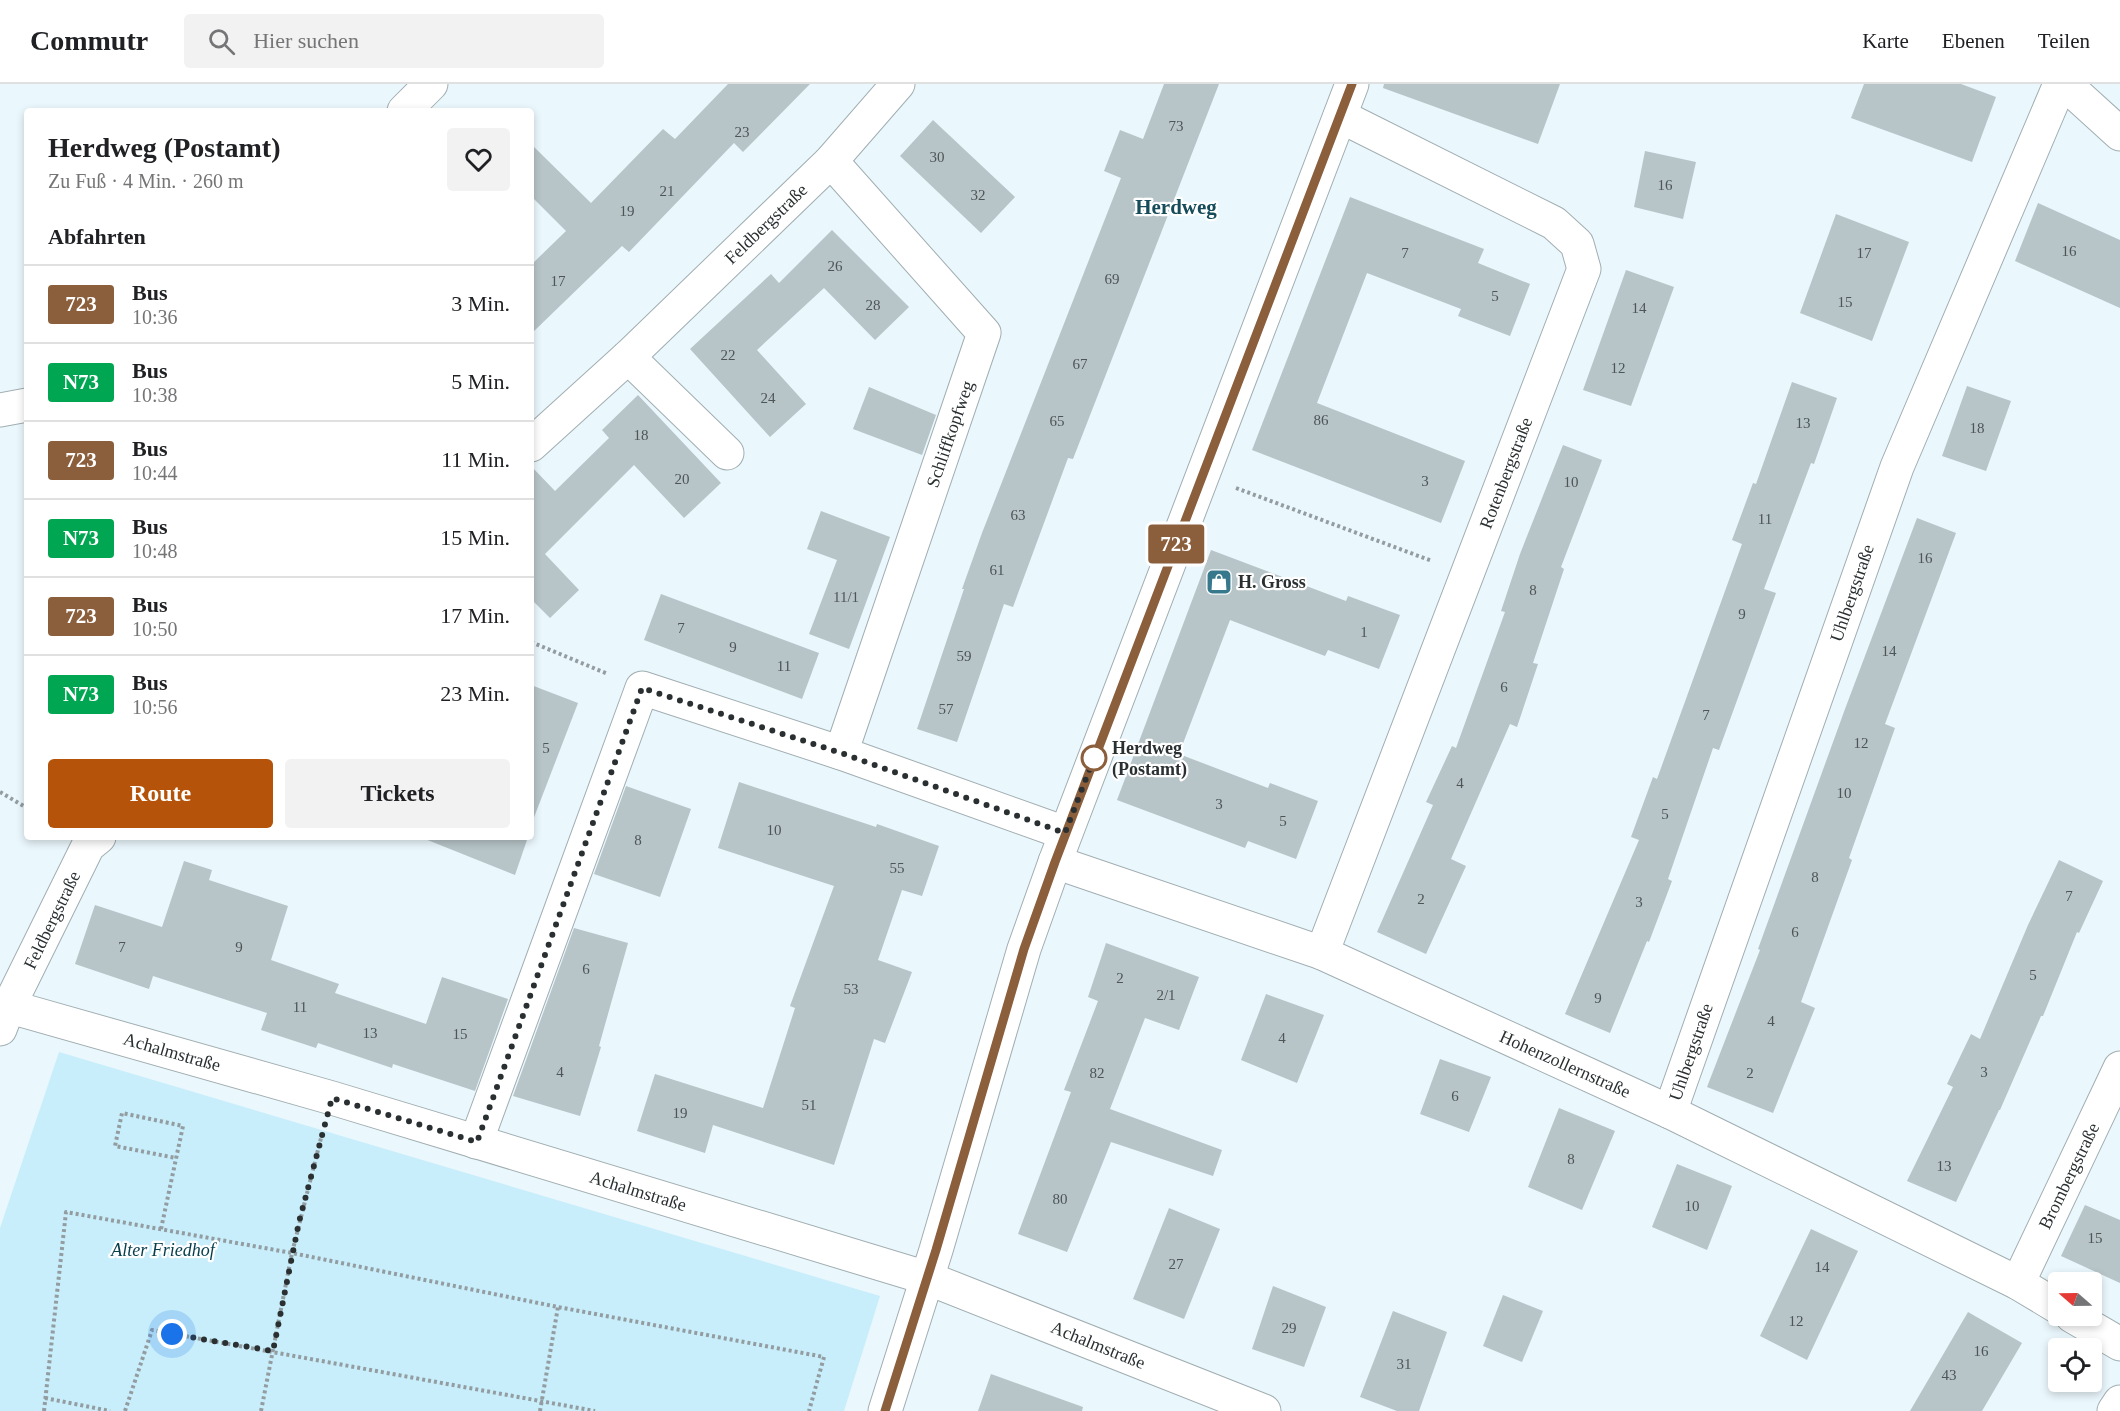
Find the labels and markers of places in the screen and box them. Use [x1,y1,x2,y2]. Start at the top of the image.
shop icon: H. Gross [1204,567,1234,597]
place label: H. Gross [1238,572,1306,592]
place label: Herdweg (Postamt) [1112,738,1187,780]
marker: Herdweg (Postamt) [1081,745,1107,771]

